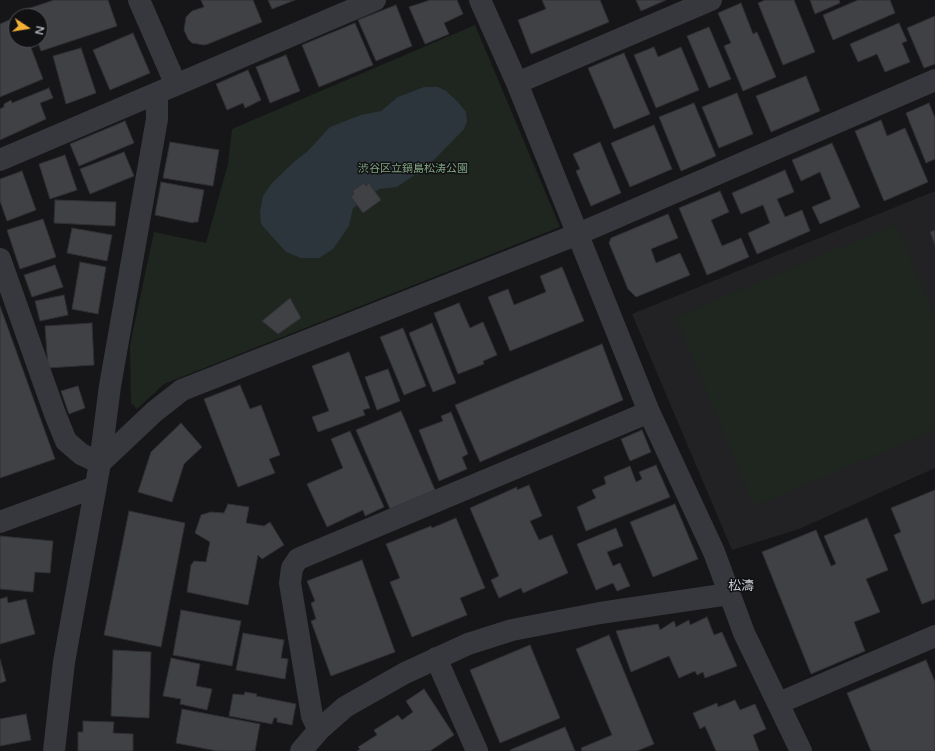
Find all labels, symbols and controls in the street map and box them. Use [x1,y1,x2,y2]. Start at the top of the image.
north arrow [8,8,48,48]
text: N [32,25,47,36]
park label: 渋谷区立鍋島松涛公園 [358,162,468,176]
district label: 松濤 [728,579,754,595]

